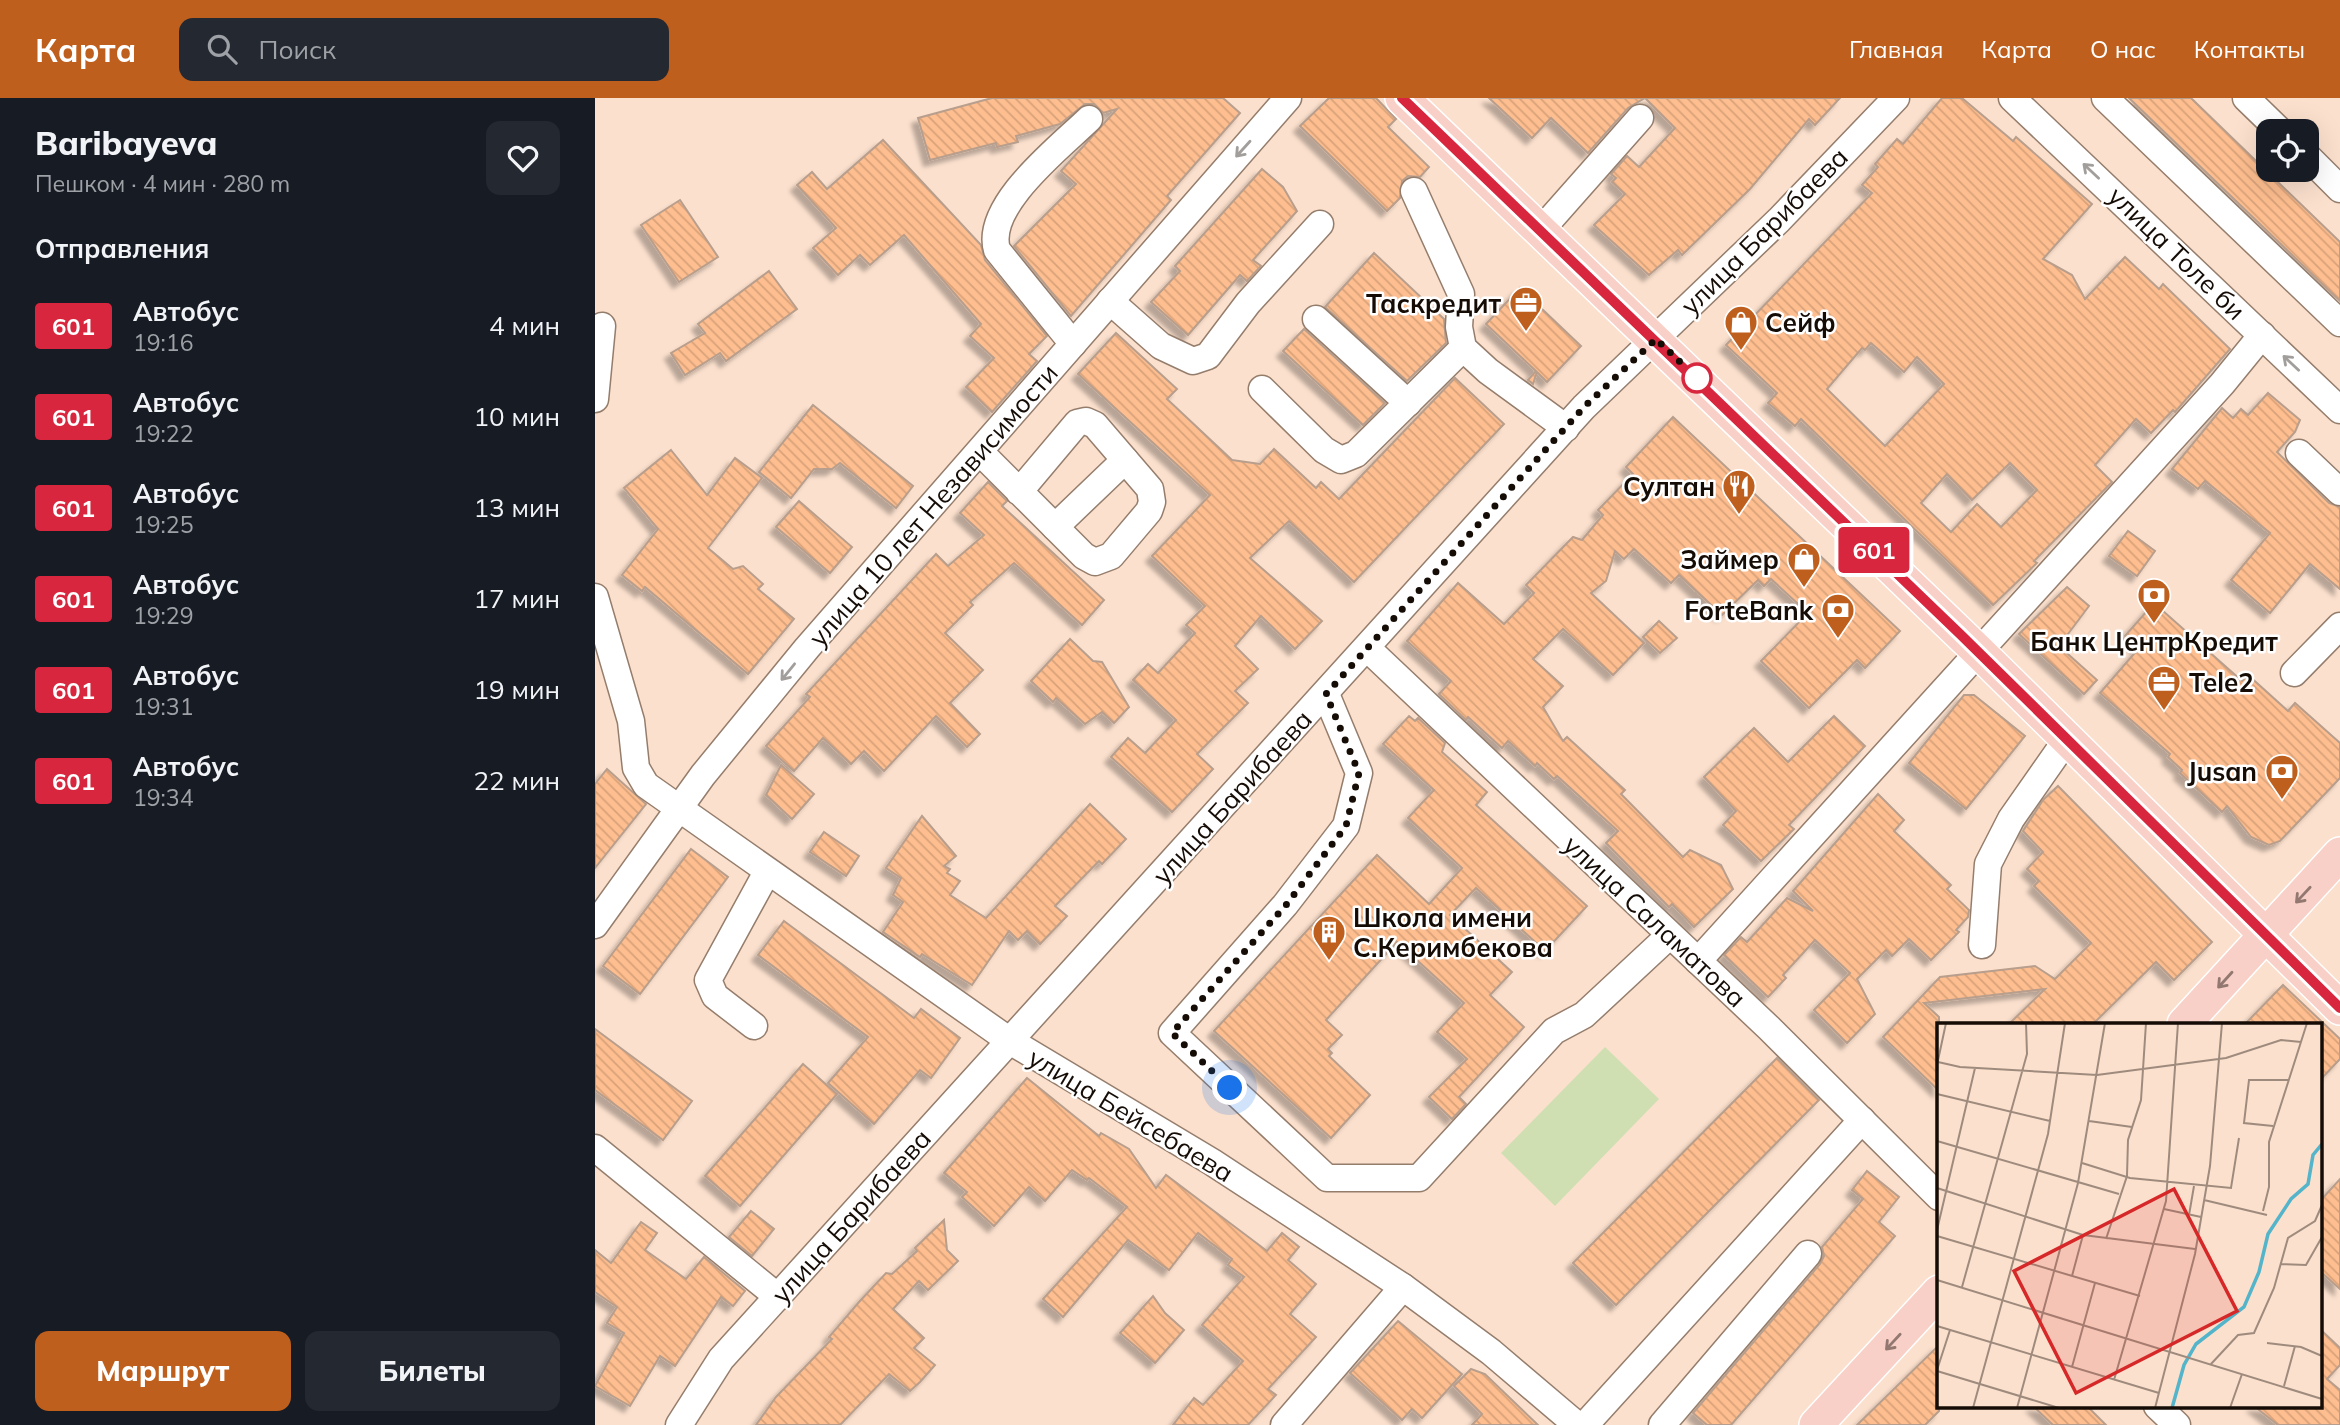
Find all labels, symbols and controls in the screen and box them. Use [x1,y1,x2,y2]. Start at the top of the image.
search box [179,18,669,81]
text: Карта [35,29,137,70]
icon: search [203,30,241,68]
text: Поиск [259,33,336,66]
text: Главная [1849,34,1943,64]
text: Карта [1981,34,2052,64]
text: О нас [2090,34,2156,64]
text: Контакты [2194,34,2305,64]
map controls [2256,119,2319,182]
button: locate [2256,119,2319,182]
button: heart [486,121,560,195]
text: Baribayeva [35,122,217,163]
one-way arrow [1235,140,1251,158]
street label: улица Барибаева [1673,140,1855,322]
one-way arrow [2083,163,2100,180]
text: Пешком · 4 мин · 280 m [35,169,290,198]
street label: улица Толе би [2101,179,2253,327]
text: Отправления [35,232,209,265]
office icon: Таскредит [1507,284,1545,333]
place label: Таскредит [1366,287,1501,320]
text: Автобус [133,295,239,328]
shop icon: Сейф [1722,303,1760,352]
place label: Сейф [1765,306,1836,339]
text: 4 мин [489,309,560,342]
text: 601 [52,311,95,341]
text: 19:16 [133,328,193,357]
one-way arrow [2283,354,2300,371]
street label: улица 10 лет Независимости [801,357,1065,653]
unlabelled marker [1682,363,1712,393]
text: Автобус [133,386,239,419]
text: 10 мин [473,400,560,433]
text: 601 [52,402,95,432]
text: 19:22 [133,419,193,448]
restaurant icon: Султан [1720,467,1758,516]
place label: Султан [1623,470,1715,503]
text: Автобус [133,477,239,510]
text: 13 мин [473,491,560,524]
text: 601 [52,493,95,523]
text: 19:25 [133,510,193,539]
line badge: 601 [1834,527,1914,573]
text: 601 [1852,535,1896,565]
shop icon: Займер [1785,540,1823,589]
place label: Займер [1681,543,1779,576]
text: Автобус [133,568,239,601]
bank icon: Банк ЦентрКредит [2135,576,2173,625]
text: 17 мин [473,582,560,615]
text: 601 [52,584,95,614]
bank icon: ForteBank [1819,591,1857,640]
place label: ForteBank [1684,594,1814,627]
text: 19:29 [133,601,193,630]
place label: Банк ЦентрКредит [2030,625,2278,658]
text: Автобус [133,659,239,692]
one-way arrow [780,662,796,680]
office icon: Tele2 [2145,663,2183,712]
place label: Tele2 [2189,666,2254,699]
text: 19 мин [473,673,560,706]
text: 601 [52,675,95,705]
text: 19:31 [133,692,193,721]
street label: улица Барибаева [1145,703,1319,891]
text: Автобус [133,750,239,783]
bank icon: Jusan [2263,752,2301,801]
place label: Jusan [2187,755,2257,788]
text: 22 мин [473,764,560,797]
text: 601 [52,766,95,796]
text: 19:34 [133,783,193,812]
street label: улица Саламатова [1557,828,1753,1014]
one-way arrow [2294,886,2311,903]
place label: Школа имени С.Керимбекова [1353,901,1553,964]
building icon: Школа имени С.Керимбекова [1310,913,1348,962]
one-way arrow [2217,971,2233,989]
inset map [1937,1023,2323,1408]
street label: улица Бейсебаева [1023,1041,1239,1189]
your location [1212,1070,1247,1105]
street label: улица Барибаева [764,1122,938,1310]
button: Маршрут [35,1331,291,1411]
button: Билеты [305,1331,560,1411]
one-way arrow [1885,1333,1901,1351]

